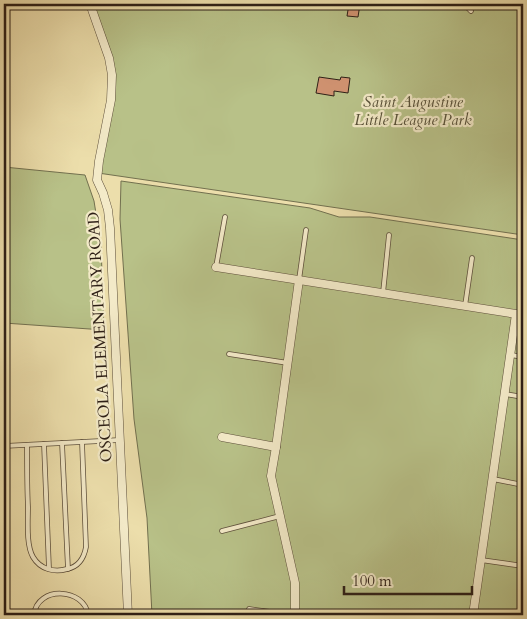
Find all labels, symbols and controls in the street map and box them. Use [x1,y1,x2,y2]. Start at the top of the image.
park label: Saint Augustine Little League Park [354,91,472,131]
street label: OSCEOLA ELEMENTARY ROAD [82,211,118,463]
scale bar [344,564,472,596]
text: 100 m [352,571,392,591]

